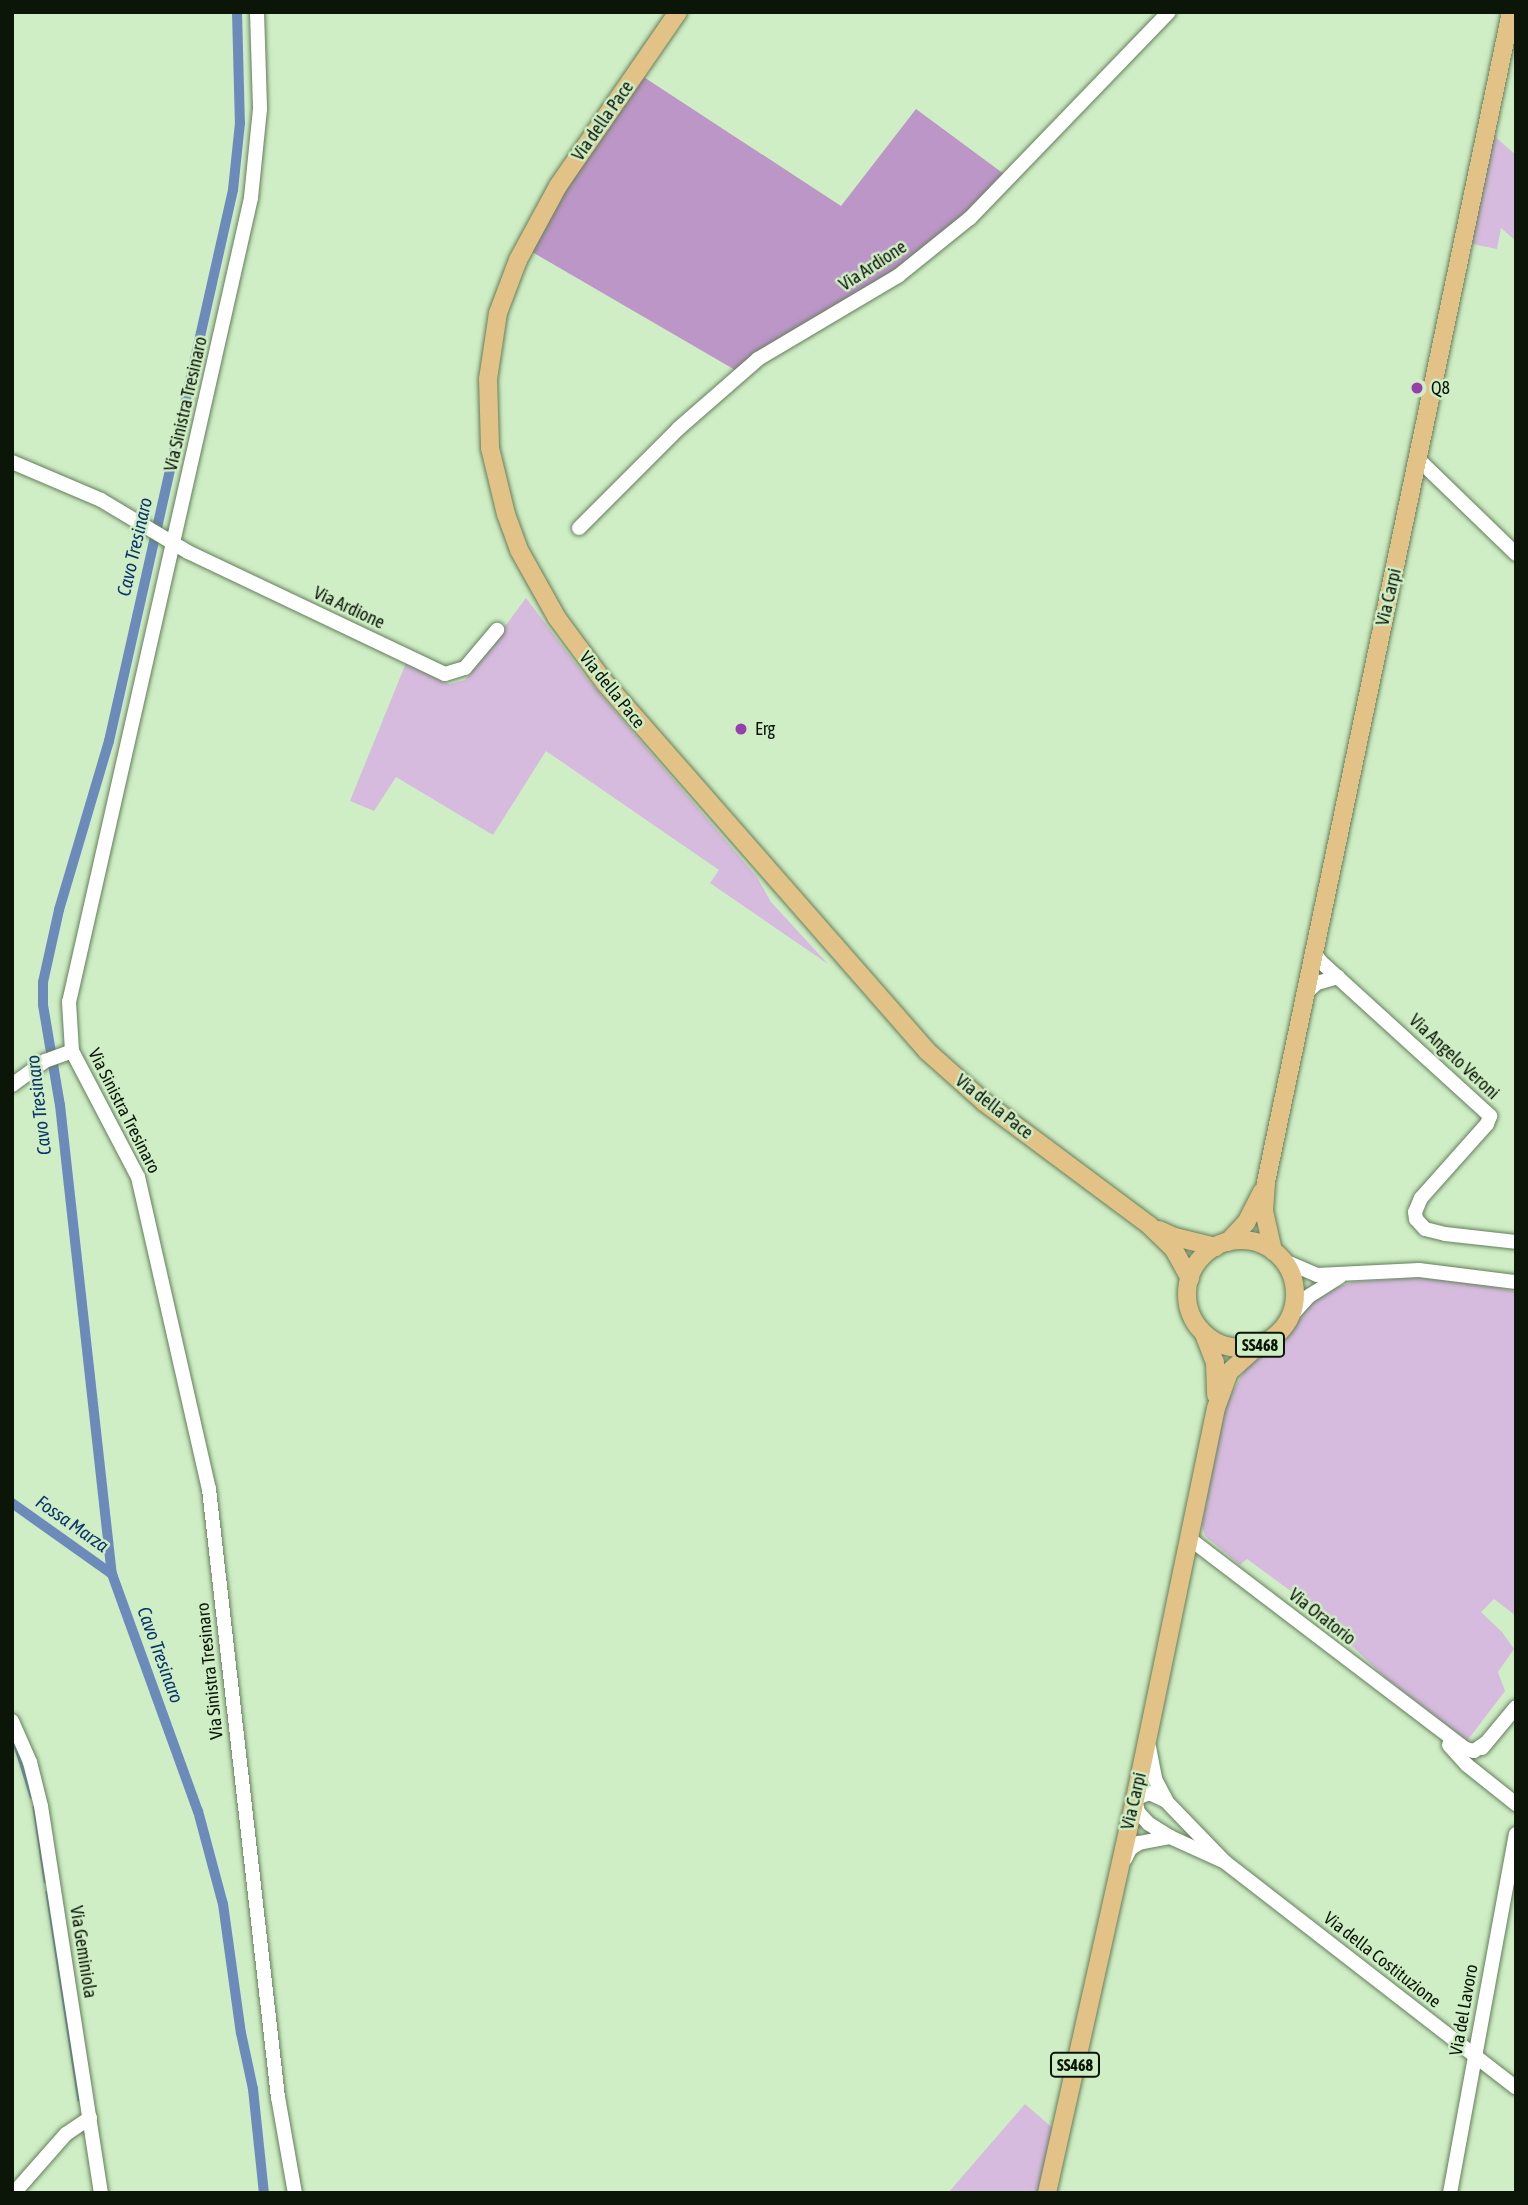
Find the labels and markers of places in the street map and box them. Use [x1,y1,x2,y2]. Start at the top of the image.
place label: Q8 [1431,377,1450,399]
marker: Q8 [1409,380,1425,396]
place label: Erg [755,718,775,740]
marker: Erg [733,721,749,737]

